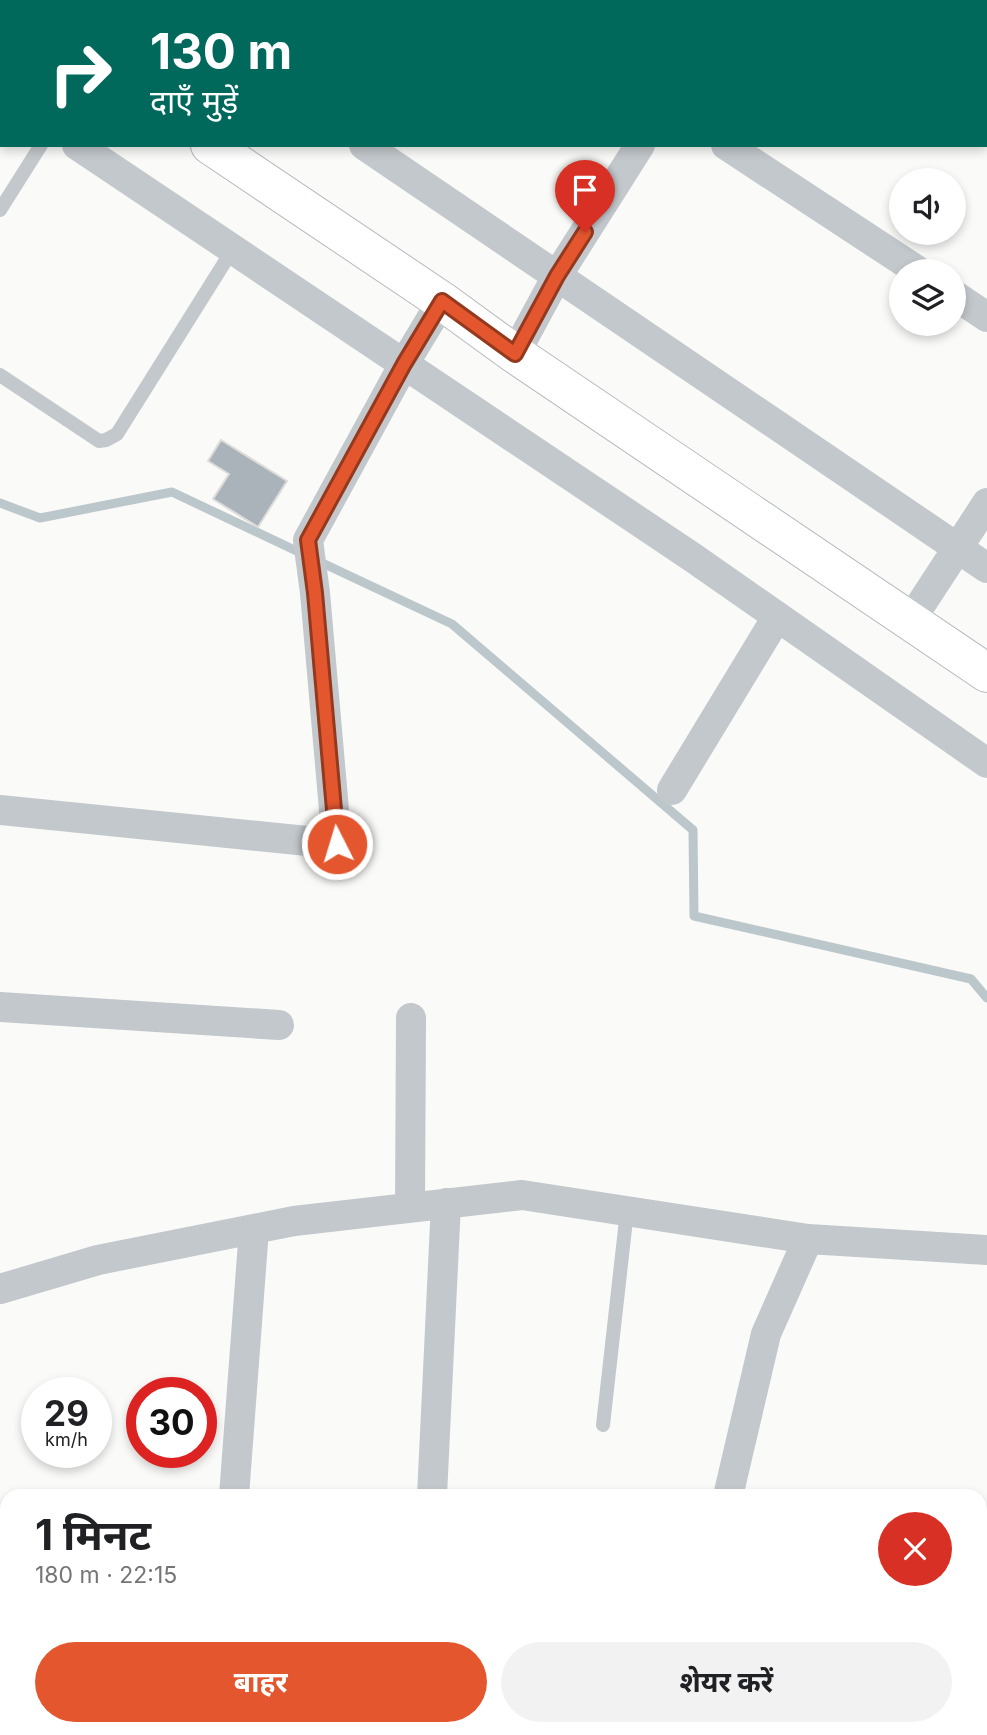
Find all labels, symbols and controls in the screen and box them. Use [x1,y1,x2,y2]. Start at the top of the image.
text: 130 m [150,22,292,81]
icon: right [35,28,126,119]
text: दाएँ मुड़ें [150,82,238,121]
pin [555,160,615,232]
map controls [889,168,966,336]
button: sound [889,168,966,245]
icon: arrive [566,171,604,209]
button: layers [889,259,966,336]
position arrow [300,807,374,881]
speed limit sign: 30 [126,1377,217,1468]
text: 29 [44,1392,89,1434]
text: km/h [45,1429,88,1450]
text: 1 मिनट [35,1509,151,1560]
button: close [878,1512,952,1586]
text: 180 m · 22:15 [35,1561,177,1589]
button: बाहर [35,1642,487,1722]
button: शेयर करें [501,1642,952,1722]

